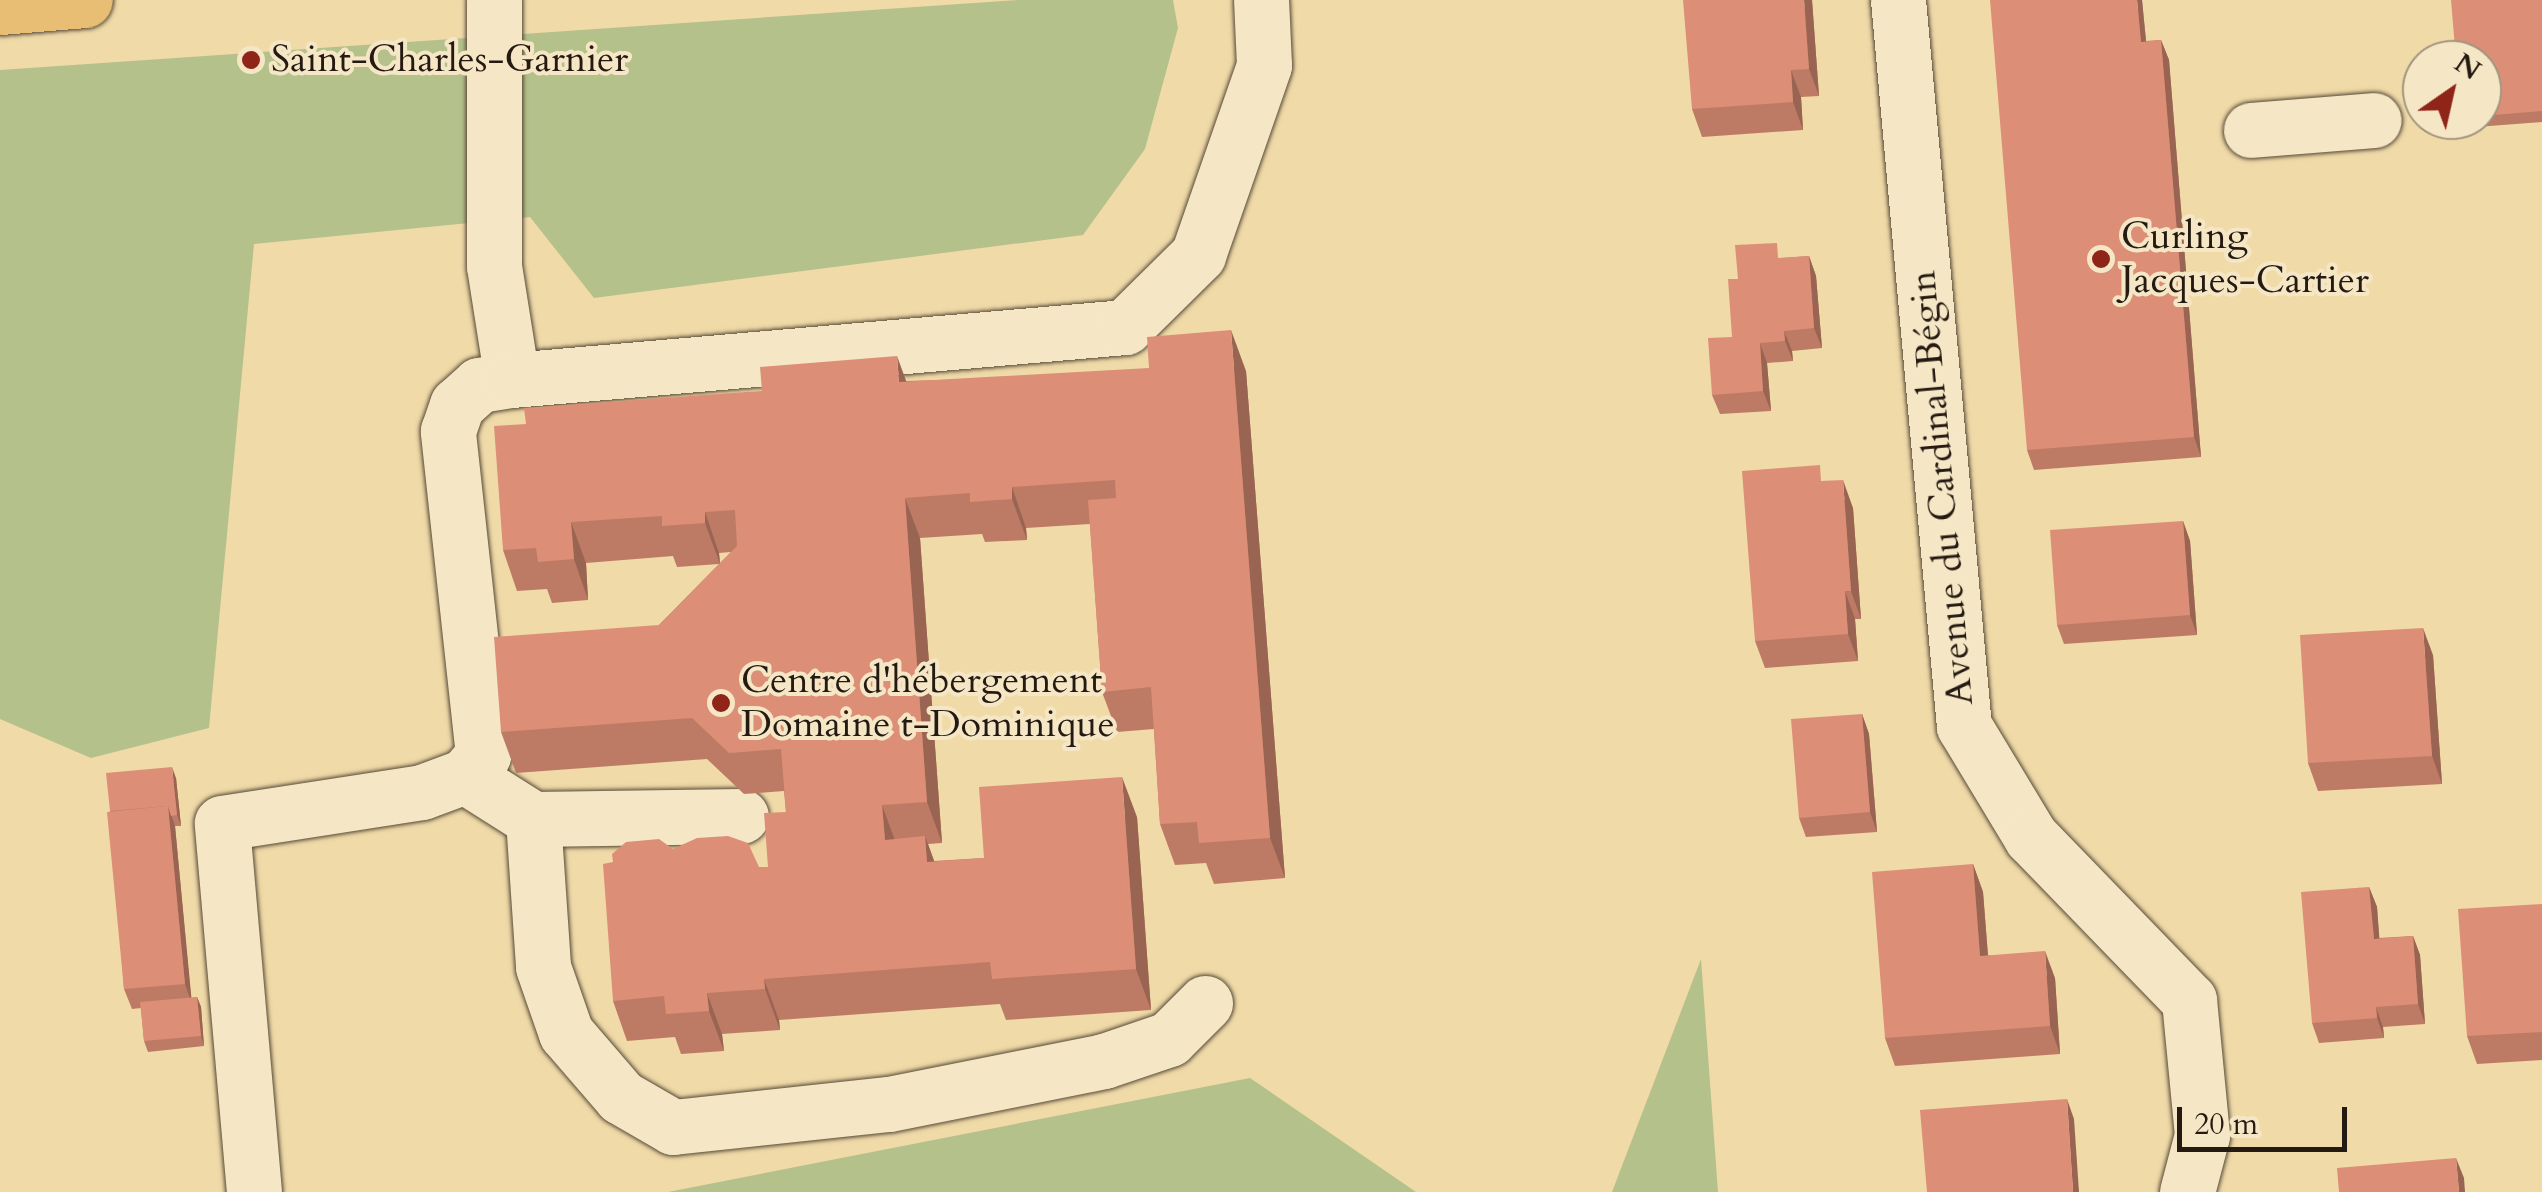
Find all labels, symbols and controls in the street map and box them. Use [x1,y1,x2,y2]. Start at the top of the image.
place label: Saint-Charles-Garnier [271,37,628,83]
north arrow [2402,40,2502,140]
text: N [2447,44,2488,89]
marker: Saint-Charles-Garnier [240,49,262,71]
place label: Curling Jacques-Cartier [2121,214,2369,304]
marker: Curling Jacques-Cartier [2090,248,2112,270]
street label: Avenue du Cardinal-Bégin [1900,269,1984,707]
place label: Centre d'hébergement Domaine t-Dominique [741,658,1115,748]
marker: Centre d'hébergement Domaine t-Dominique [710,692,732,714]
scale bar [2182,1087,2352,1149]
text: 20 m [2194,1104,2258,1145]

